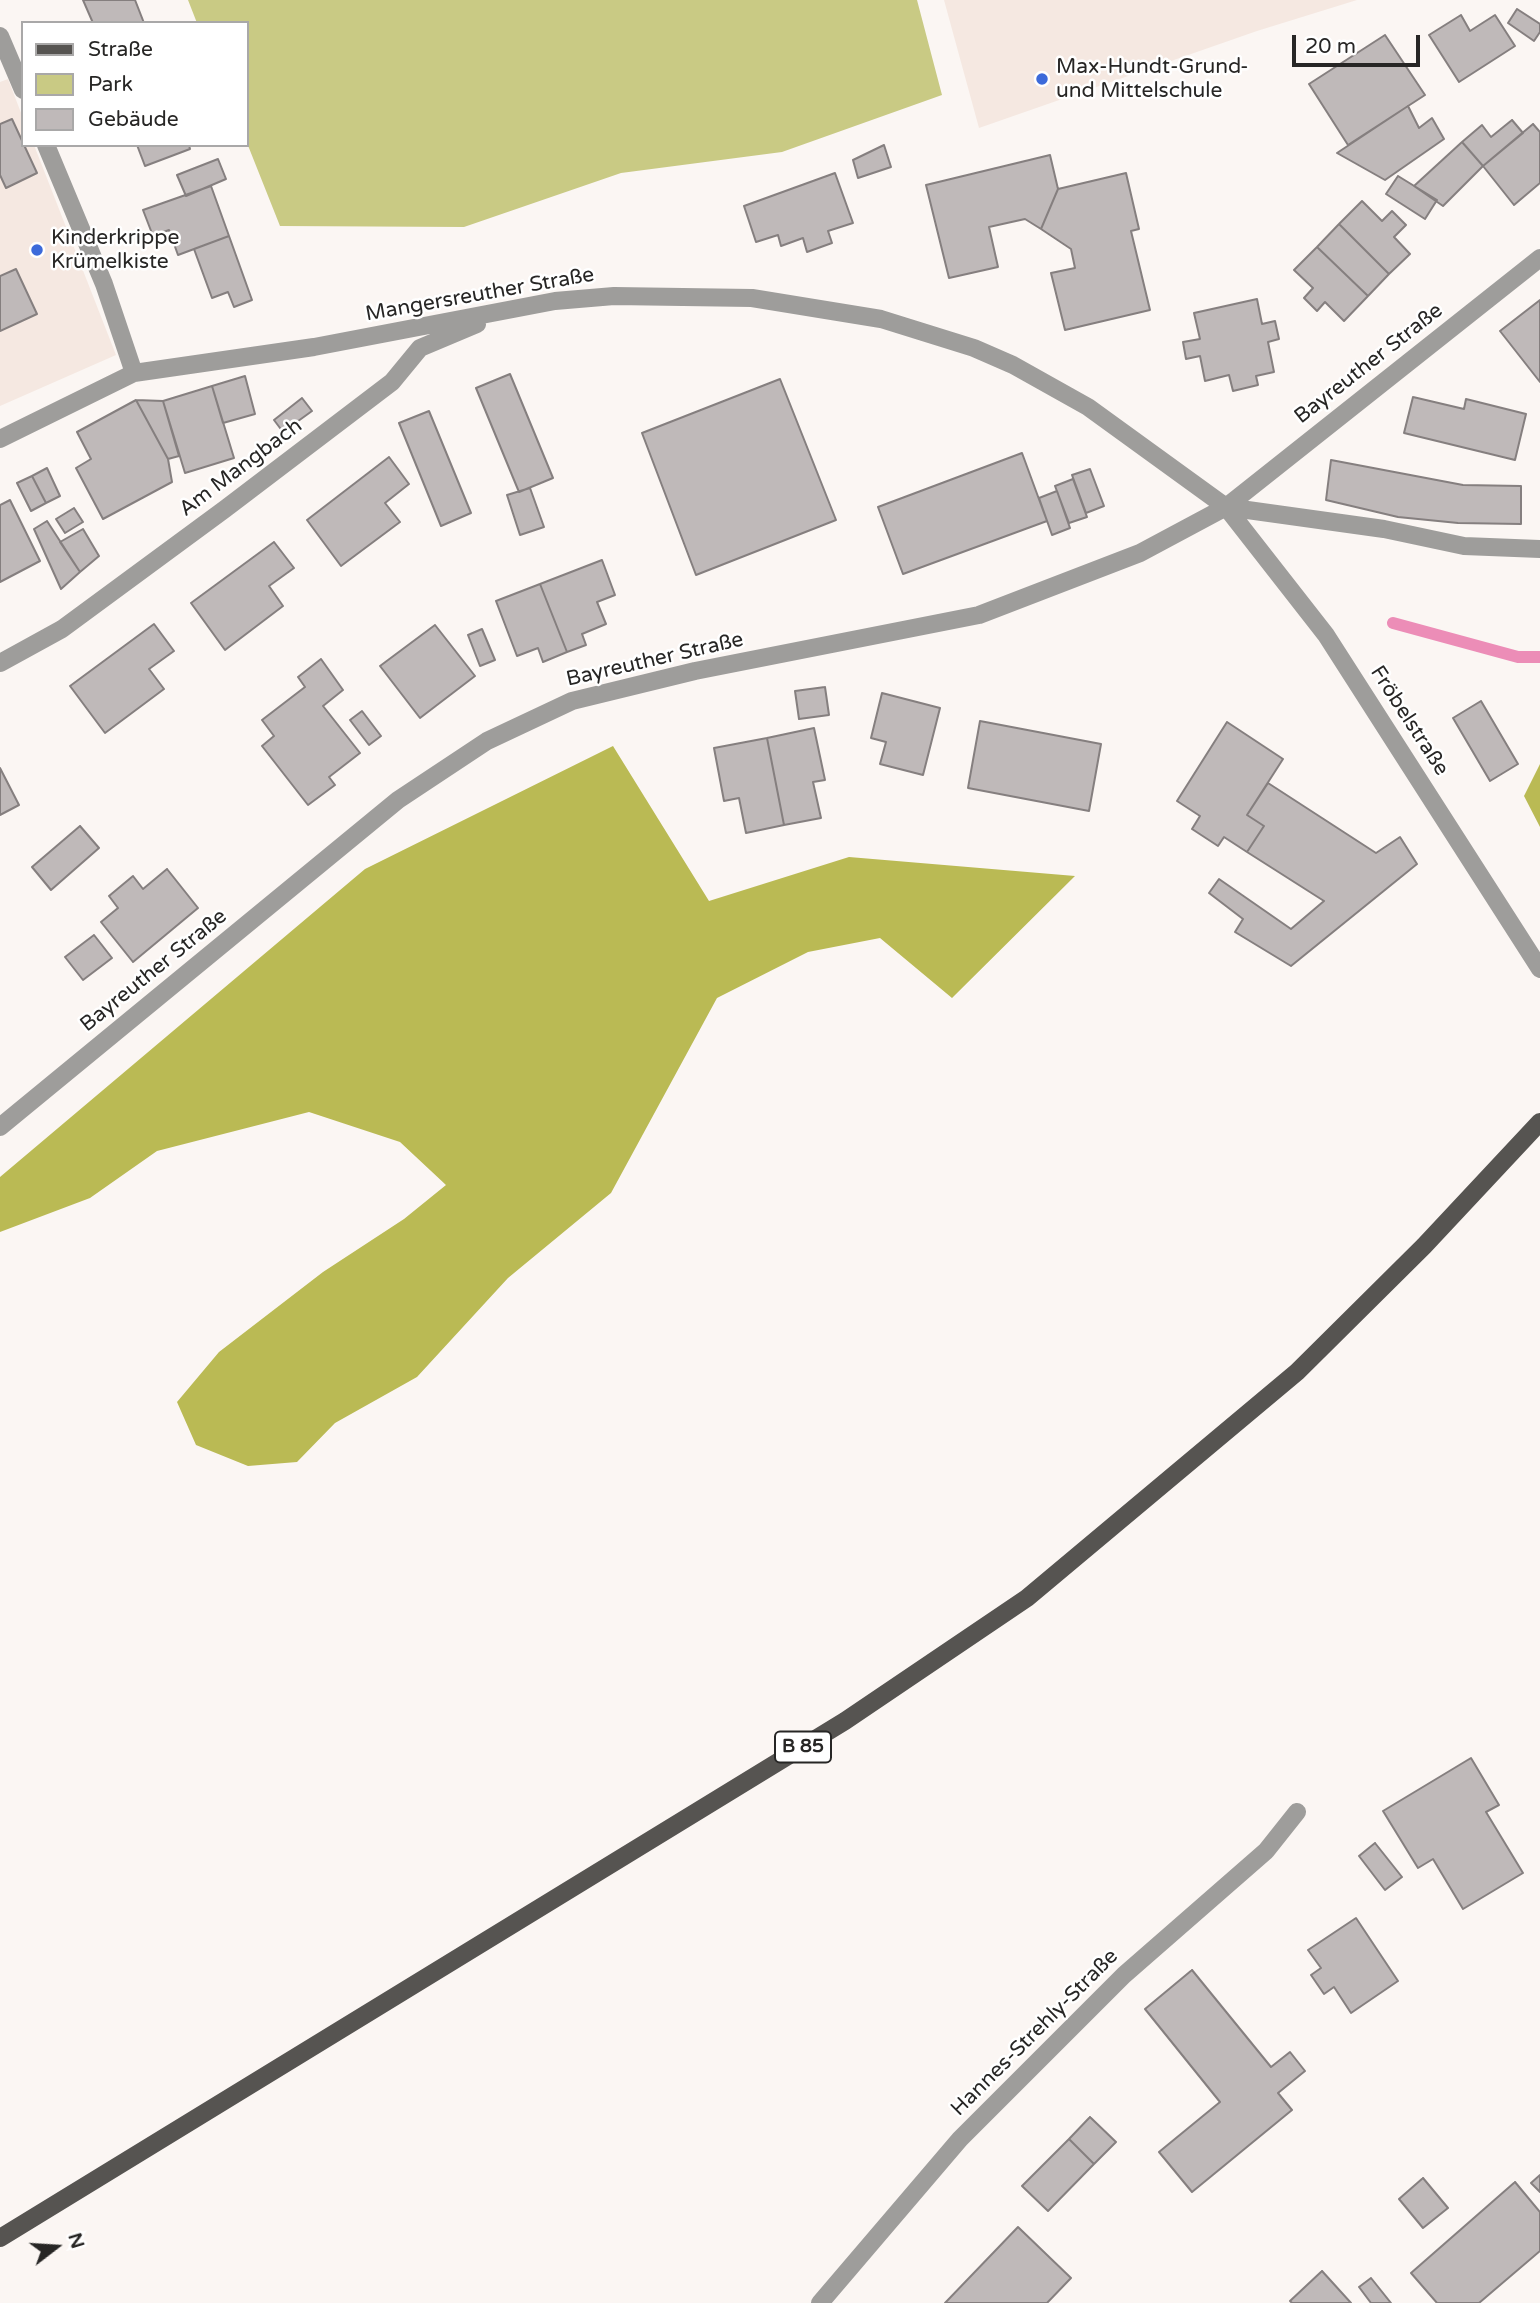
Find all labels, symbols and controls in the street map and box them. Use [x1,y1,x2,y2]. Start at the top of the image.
legend [21,21,248,147]
scale bar [1295,21,1423,65]
text: 20 m [1305,34,1356,59]
text: Straße [88,37,153,62]
place label: Max-Hundt-Grund- und Mittelschule [1056,54,1249,104]
marker: Max-Hundt-Grund- und Mittelschule [1034,71,1050,87]
text: Park [88,72,133,97]
text: Gebäude [88,107,179,132]
place label: Kinderkrippe Krümelkiste [51,225,179,275]
marker: Kinderkrippe Krümelkiste [29,242,45,258]
street label: Mangersreuther Straße [364,262,596,328]
street label: Bayreuther Straße [1290,298,1448,430]
street label: Am Mangbach [175,414,307,522]
street label: Bayreuther Straße [564,627,746,693]
street label: Fröbelstraße [1364,661,1454,781]
street label: Bayreuther Straße [76,904,232,1038]
road number: B 85 [775,1732,831,1763]
street label: Hannes-Strehly-Straße [946,1944,1124,2122]
north arrow [21,2212,91,2282]
text: N [63,2230,89,2251]

